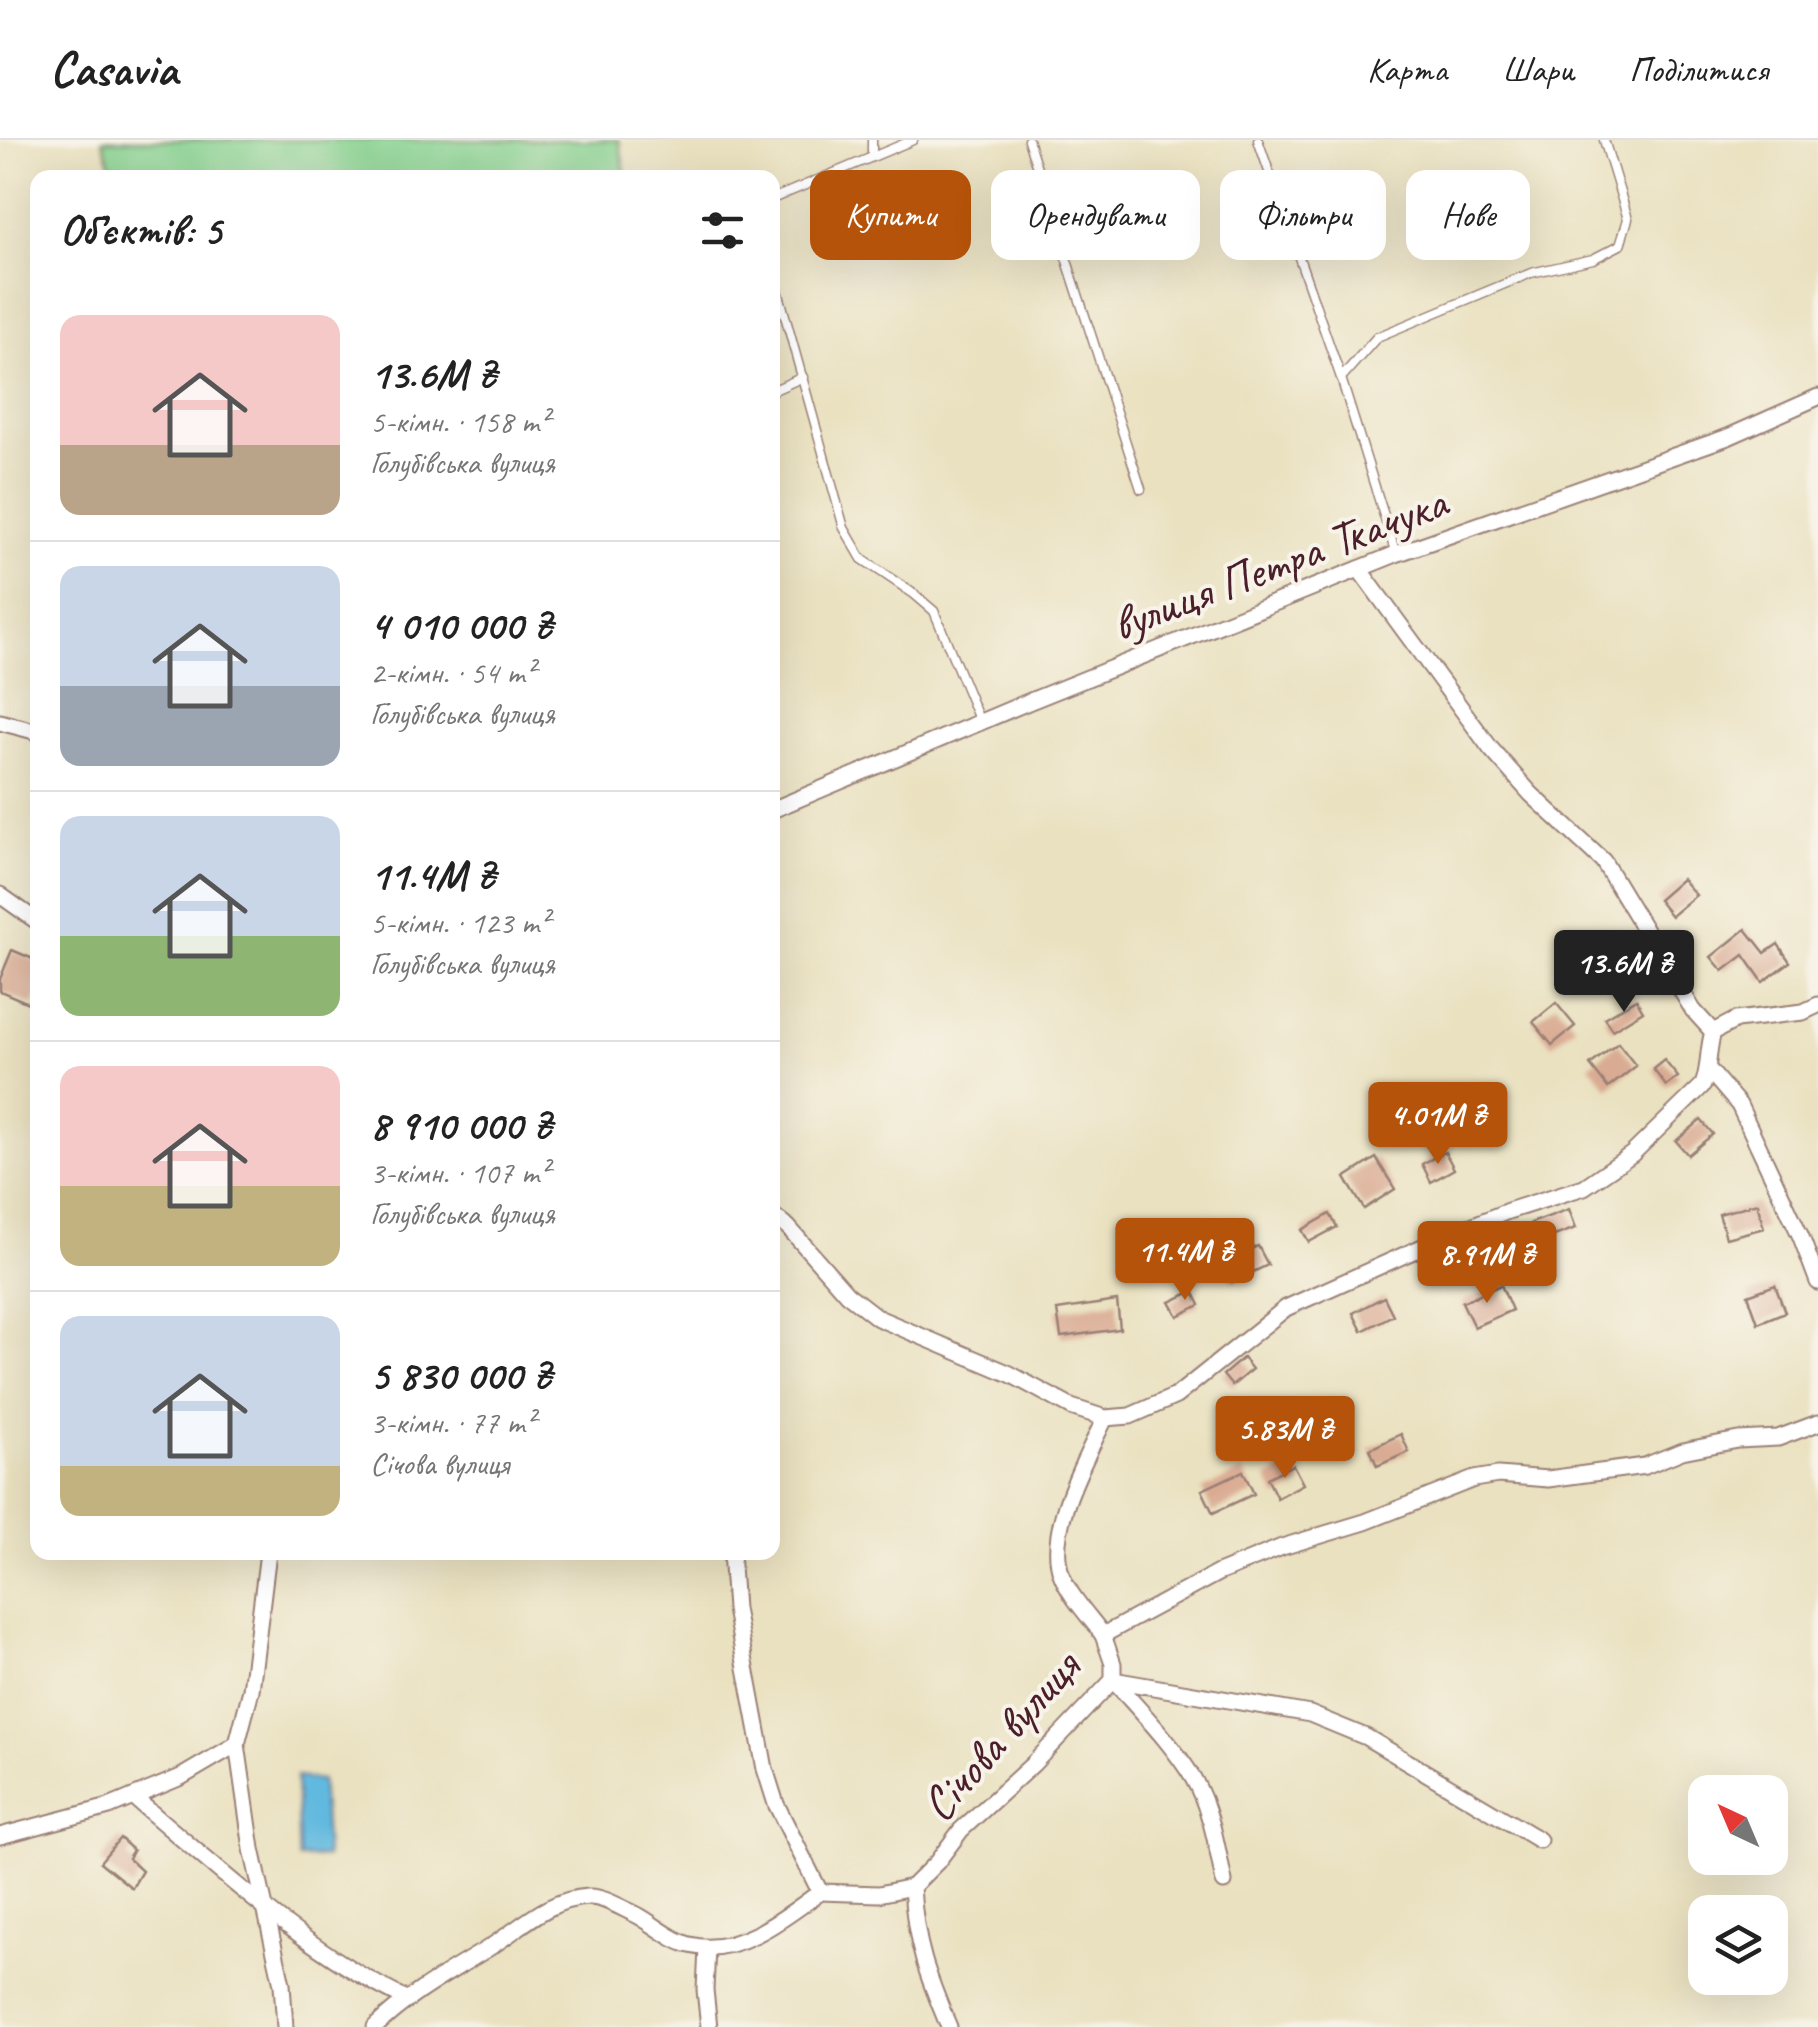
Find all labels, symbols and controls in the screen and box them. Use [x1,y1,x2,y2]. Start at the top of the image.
text: Casavia [50,39,178,99]
text: Карта [1367,47,1447,92]
text: Шари [1502,47,1574,92]
text: Поділитися [1629,47,1768,92]
chip: Купити [810,170,971,260]
chip: Орендувати [991,170,1200,260]
chip: Фільтри [1220,170,1386,260]
chip: Нове [1406,170,1530,260]
icon: filters [695,203,750,258]
text: Об’єктів: 5 [60,204,221,257]
text: 13.6M ₴ [370,348,496,401]
icon: home [140,355,260,475]
text: 5-кімн. · 158 m² [370,401,549,442]
text: Голубівська вулиця [370,442,555,483]
street label: вулиця Петра Ткачука [1103,471,1457,654]
text: 4 010 000 ₴ [370,599,552,652]
icon: home [140,606,260,726]
text: 2-кімн. · 54 m² [370,652,535,693]
text: Голубівська вулиця [370,693,555,734]
text: 11.4M ₴ [370,849,495,902]
icon: home [140,856,260,976]
text: 5-кімн. · 123 m² [370,902,549,943]
pin: 13.6M ₴ [1532,930,1716,1015]
text: 13.6M ₴ [1576,942,1672,983]
text: Голубівська вулиця [370,943,555,984]
pin: 4.01M ₴ [1346,1082,1530,1167]
text: 4.01M ₴ [1390,1094,1486,1135]
text: 8 910 000 ₴ [370,1099,552,1152]
icon: home [140,1106,260,1226]
text: 3-кімн. · 107 m² [370,1152,549,1193]
text: Голубівська вулиця [370,1193,555,1234]
pin: 11.4M ₴ [1093,1218,1277,1303]
pin: 8.91M ₴ [1395,1221,1579,1306]
text: 11.4M ₴ [1137,1230,1233,1271]
text: 8.91M ₴ [1440,1233,1534,1274]
text: 5 830 000 ₴ [370,1349,551,1402]
icon: home [140,1356,260,1476]
pin: 5.83M ₴ [1193,1396,1377,1481]
text: 3-кімн. · 77 m² [370,1402,535,1443]
text: 5.83M ₴ [1238,1408,1332,1449]
text: Січова вулиця [370,1443,509,1484]
street label: Січова вулиця [908,1636,1094,1834]
north arrow [1688,1775,1788,1875]
map controls [1688,1775,1788,1995]
button: layers [1688,1895,1788,1995]

